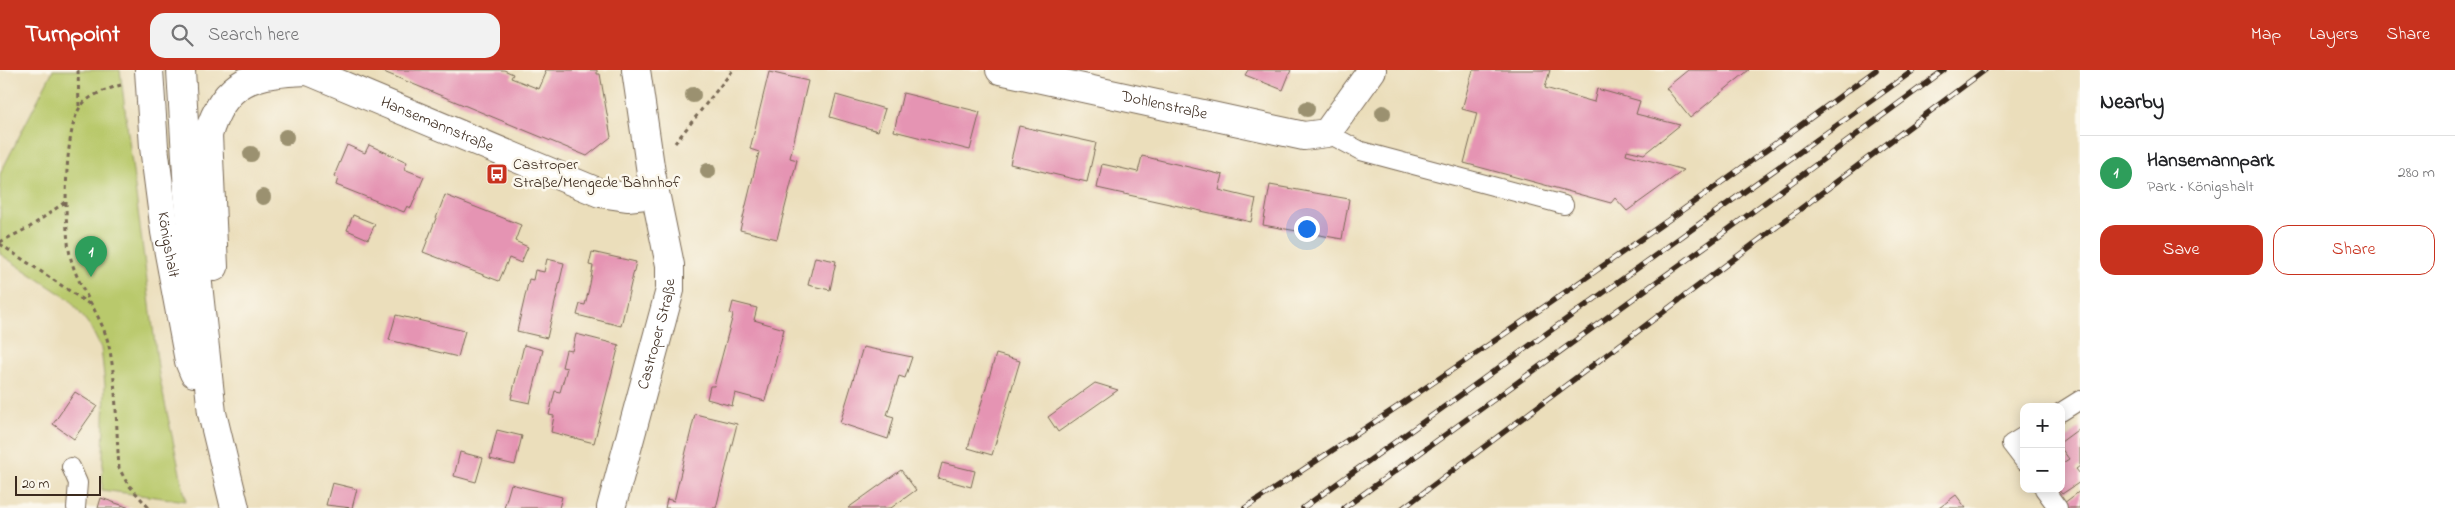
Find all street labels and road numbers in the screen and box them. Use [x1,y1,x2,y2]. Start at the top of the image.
street label: Dohlenstraße [1118,84,1210,127]
street label: Hansemannstraße [377,90,498,159]
street label: Königshalt [151,210,185,280]
street label: Castroper Straße [632,278,683,392]

